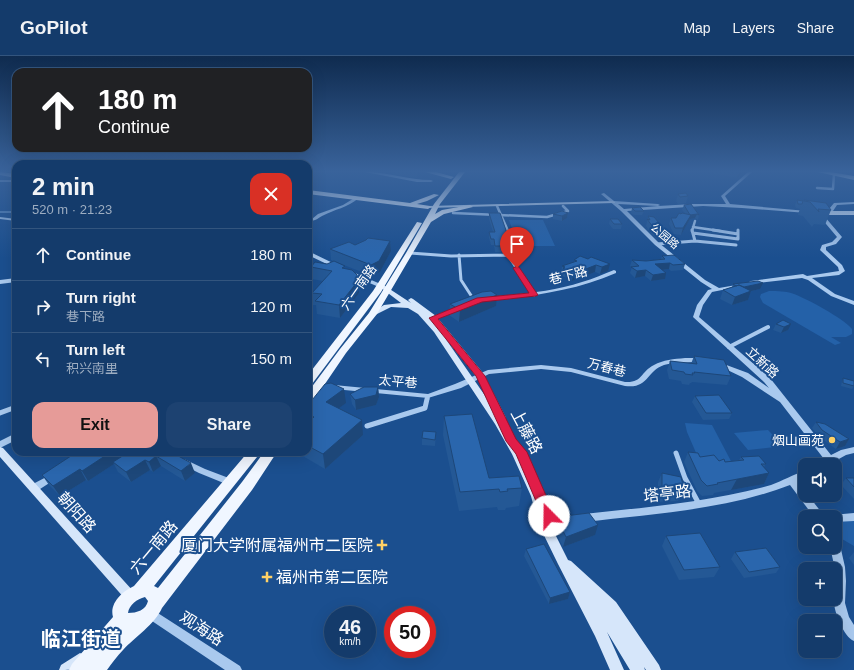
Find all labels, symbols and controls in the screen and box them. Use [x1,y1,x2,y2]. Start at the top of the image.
text: GoPilot [20,17,88,38]
text: Map [683,20,711,36]
text: Layers [733,20,775,36]
text: Share [797,20,834,36]
icon: ahead [32,84,84,136]
text: 180 m [98,84,177,115]
text: Continue [98,117,170,137]
text: 2 min [32,173,95,200]
button: close [250,173,292,215]
text: 520 m · 21:23 [32,202,112,217]
street label: 公园路 [649,221,681,251]
pin [500,227,534,268]
icon: arrive [506,233,528,255]
icon: ahead [32,244,54,266]
text: Continue [66,246,131,263]
text: 180 m [250,246,292,263]
street label: 六一南路 [337,262,379,313]
street label: 巷下路 [547,263,589,287]
text: Turn right [66,289,136,306]
icon: right [32,296,54,318]
text: 120 m [250,298,292,315]
text: 巷下路 [66,309,105,324]
text: Turn left [66,341,125,358]
street label: 立新路 [743,344,782,381]
icon: left [32,348,54,370]
text: 150 m [250,350,292,367]
street label: 万春巷 [586,355,628,379]
text: 积兴南里 [66,361,118,376]
street label: 太平巷 [378,372,418,391]
button: Exit [32,402,158,448]
button: Share [166,402,292,448]
street label: 上藤路 [508,406,545,456]
place label: 烟山画苑 [772,433,824,448]
marker: 烟山画苑 [827,435,837,445]
map controls [798,458,842,658]
button: sound [798,458,842,502]
street label: 塔亭路 [642,482,692,505]
street label: 朝阳路 [54,489,99,536]
position arrow [528,495,570,537]
button: search [798,510,842,554]
street label: 六一南路 [126,517,180,577]
place label: 厦门大学附属福州市二医院 [181,537,373,554]
marker: 厦门大学附属福州市二医院 [376,539,388,551]
button: + [798,562,842,606]
place label: 福州市第二医院 [276,569,388,586]
marker: 福州市第二医院 [261,571,273,583]
speed limit sign: 50 [384,606,436,658]
street label: 观海路 [177,608,226,649]
button: − [798,614,842,658]
text: 46 [339,616,361,638]
district label: 临江街道 [41,628,121,650]
text: km/h [339,636,361,647]

